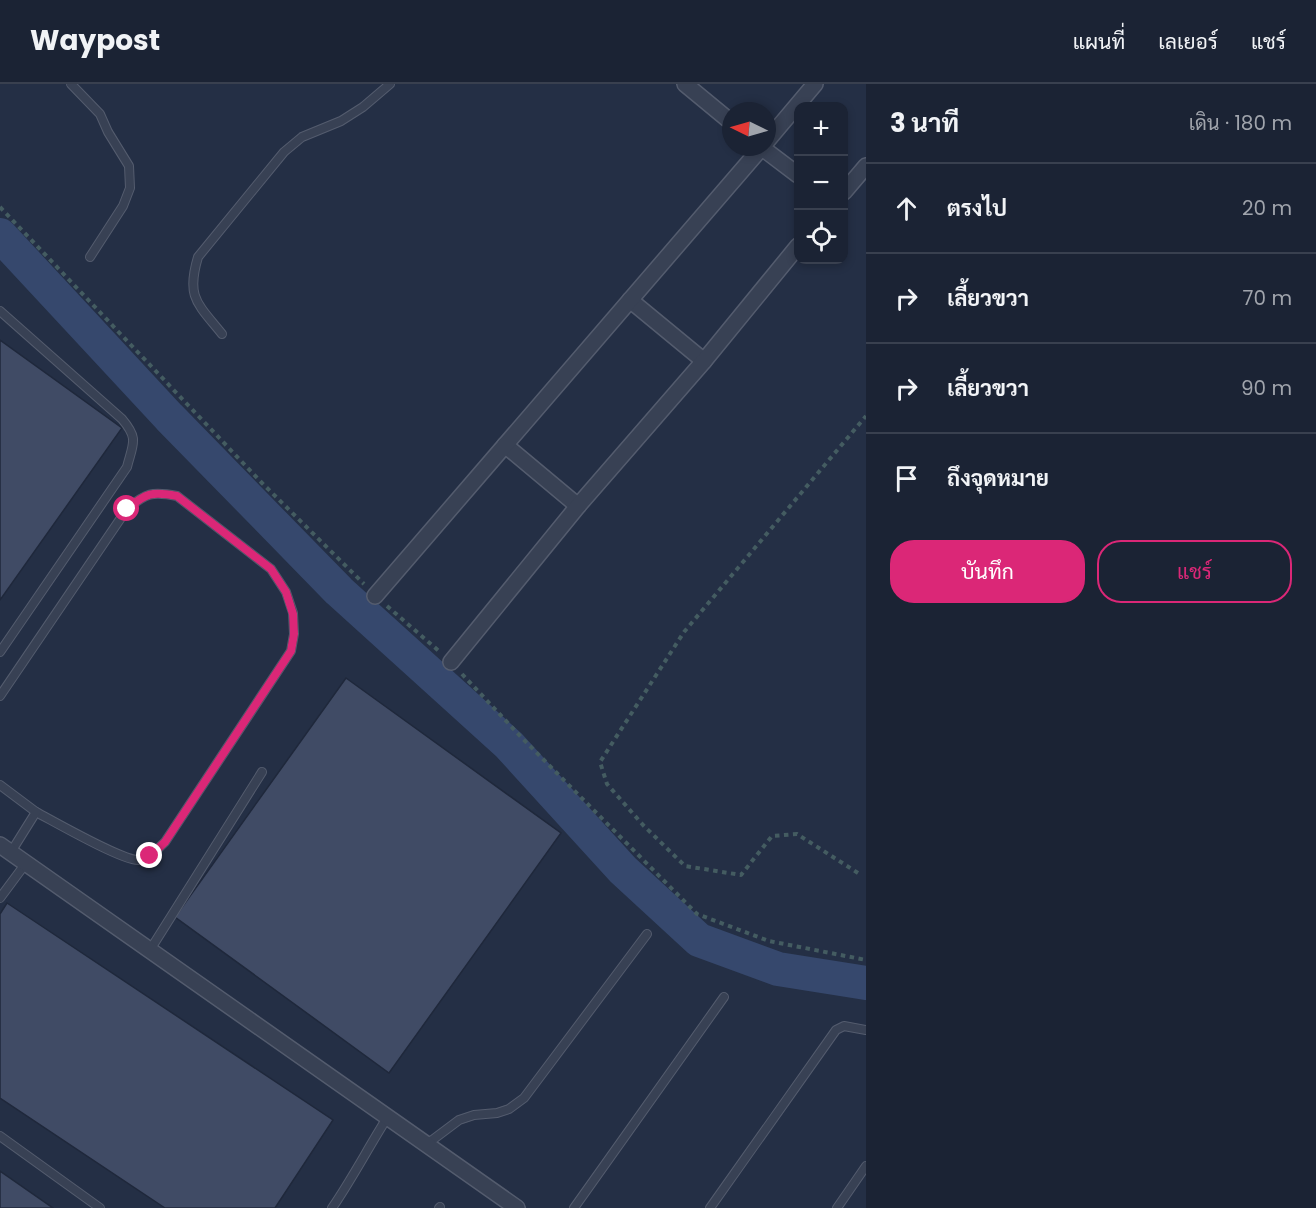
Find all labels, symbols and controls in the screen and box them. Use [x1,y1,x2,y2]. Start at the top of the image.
text: Waypost [30,21,160,60]
text: แผนที่ [1073,27,1125,56]
text: เลเยอร์ [1158,27,1218,56]
text: แชร์ [1251,27,1286,56]
north arrow [722,102,776,156]
map controls [794,102,848,264]
button: + [794,102,848,156]
text: 3 นาที [890,105,959,141]
text: เดิน · 180 m [1189,109,1292,137]
button: − [794,156,848,210]
icon: ahead [890,192,923,225]
text: ตรงไป [947,193,1007,224]
text: 20 m [1242,194,1292,222]
button: locate [794,210,848,264]
icon: right [890,282,923,315]
text: เลี้ยวขวา [947,283,1029,314]
text: 70 m [1243,284,1292,312]
icon: right [890,372,923,405]
text: เลี้ยวขวา [947,373,1029,404]
text: 90 m [1241,374,1292,402]
icon: arrive [890,462,923,495]
text: ถึงจุดหมาย [947,463,1049,494]
route start [113,495,139,521]
button: บันทึก [890,540,1085,603]
button: แชร์ [1097,540,1292,603]
route end [136,842,162,868]

